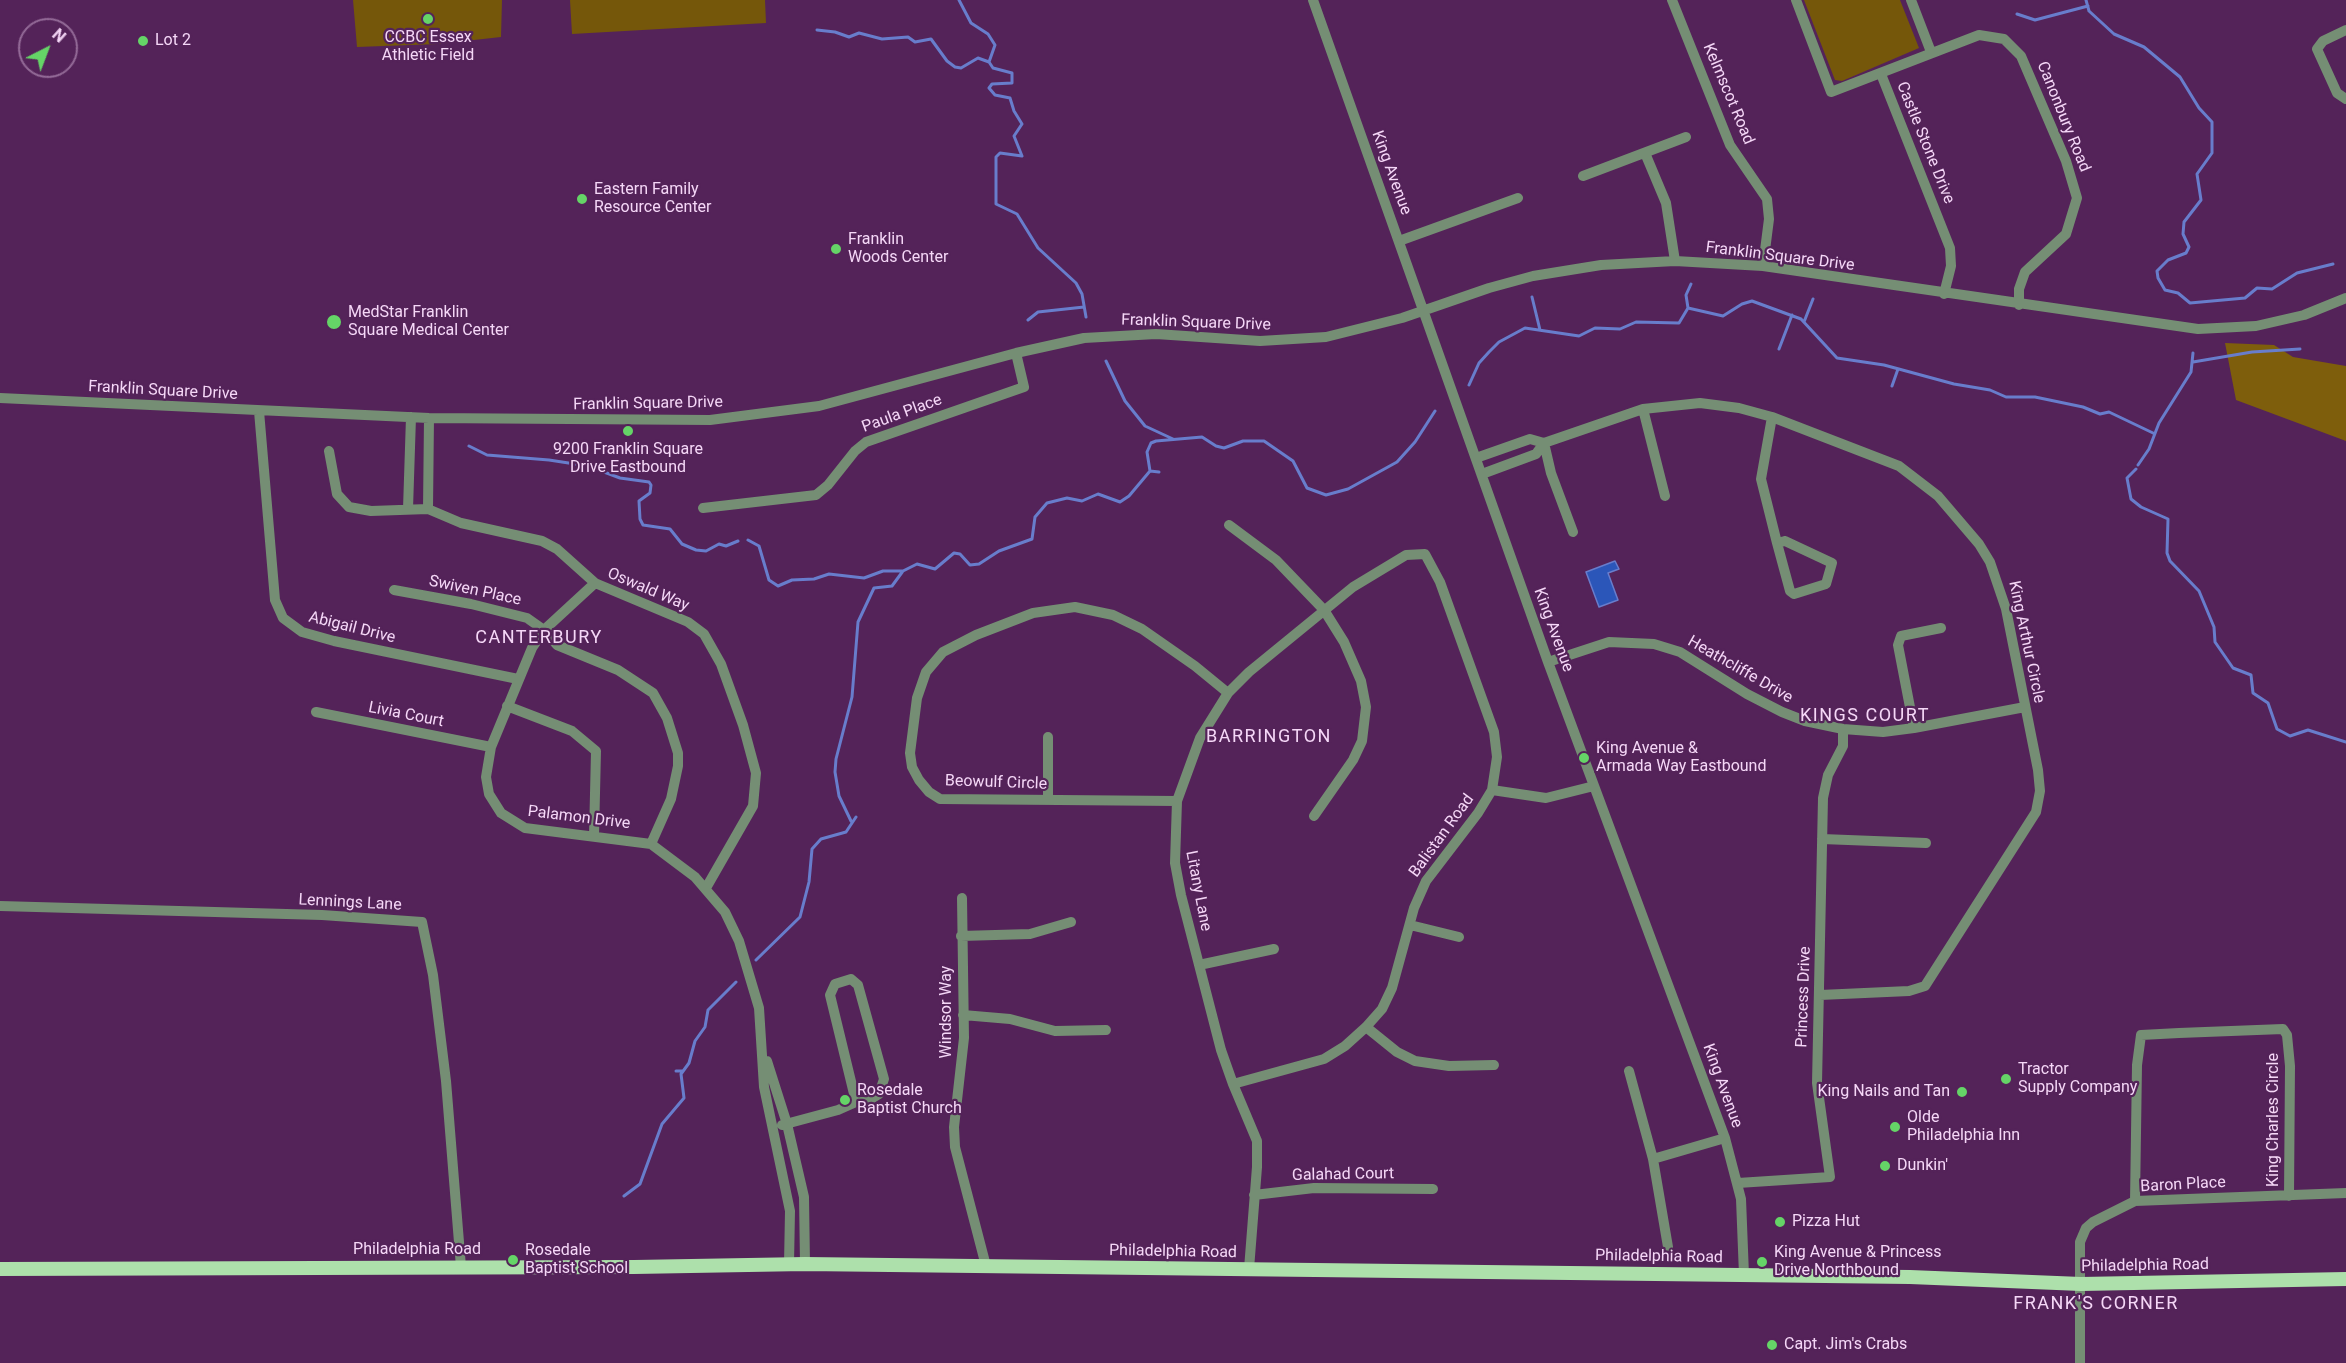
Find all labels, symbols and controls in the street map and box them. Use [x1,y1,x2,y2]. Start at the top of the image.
marker: CCBC Essex Athletic Field [421,12,435,26]
north arrow [18,18,78,78]
text: N [48,25,70,47]
place label: CCBC Essex Athletic Field [382,28,474,66]
place label: Lot 2 [155,31,191,51]
marker: Lot 2 [136,34,150,48]
street label: Kelmscot Road [1698,41,1758,147]
street label: Canonbury Road [2032,59,2094,175]
street label: Castle Stone Drive [1892,79,1958,207]
street label: King Avenue [1367,128,1415,218]
place label: Eastern Family Resource Center [594,180,712,218]
marker: Eastern Family Resource Center [575,192,589,206]
place label: Franklin Woods Center [848,230,948,268]
street label: Franklin Square Drive [1705,238,1855,276]
marker: Franklin Woods Center [829,242,843,256]
place label: MedStar Franklin Square Medical Center [348,303,509,341]
street label: Franklin Square Drive [1121,311,1271,335]
marker: MedStar Franklin Square Medical Center [325,313,343,331]
street label: Franklin Square Drive [88,377,238,405]
street label: Paula Place [859,391,945,437]
street label: Franklin Square Drive [573,393,723,415]
marker: 9200 Franklin Square Drive Eastbound [621,424,635,438]
place label: 9200 Franklin Square Drive Eastbound [553,440,703,478]
street label: Oswald Way [604,564,692,616]
street label: Swiven Place [427,572,523,610]
street label: King Arthur Circle [2004,579,2048,705]
street label: King Avenue [1529,585,1577,675]
street label: Abigail Drive [307,608,397,648]
district label: CANTERBURY [475,627,603,649]
street label: Heathcliffe Drive [1684,632,1796,708]
street label: Livia Court [367,698,445,732]
district label: KINGS COURT [1800,705,1930,727]
district label: BARRINGTON [1206,726,1332,748]
place label: King Avenue & Armada Way Eastbound [1596,739,1766,777]
marker: King Avenue & Armada Way Eastbound [1577,751,1591,765]
street label: Beowulf Circle [945,772,1047,794]
street label: Balistan Road [1405,791,1479,881]
street label: Palamon Drive [527,802,631,834]
street label: Litany Lane [1181,849,1215,933]
street label: Lennings Lane [298,891,402,915]
street label: Princess Drive [1793,946,1815,1048]
street label: Windsor Way [937,966,957,1058]
street label: King Avenue [1698,1041,1746,1131]
street label: King Charles Circle [2264,1053,2284,1187]
place label: Tractor Supply Company [2018,1060,2137,1098]
marker: Tractor Supply Company [1999,1072,2013,1086]
place label: Rosedale Baptist Church [857,1081,962,1119]
place label: King Nails and Tan [1817,1082,1950,1102]
marker: King Nails and Tan [1955,1085,1969,1099]
marker: Rosedale Baptist Church [838,1093,852,1107]
place label: Olde Philadelphia Inn [1907,1108,2020,1146]
marker: Olde Philadelphia Inn [1888,1120,1902,1134]
place label: Dunkin' [1897,1156,1948,1176]
marker: Dunkin' [1878,1159,1892,1173]
street label: Galahad Court [1292,1165,1394,1185]
street label: Baron Place [2140,1173,2226,1197]
place label: Pizza Hut [1792,1212,1860,1232]
marker: Pizza Hut [1773,1215,1787,1229]
street label: Philadelphia Road [353,1240,481,1260]
place label: Rosedale Baptist School [525,1241,628,1279]
street label: Philadelphia Road [1109,1241,1237,1263]
place label: King Avenue & Princess Drive Northbound [1774,1243,1942,1281]
street label: Philadelphia Road [1595,1246,1723,1268]
marker: Rosedale Baptist School [506,1253,520,1267]
marker: King Avenue & Princess Drive Northbound [1755,1255,1769,1269]
street label: Philadelphia Road [2081,1255,2209,1277]
district label: FRANK'S CORNER [2013,1293,2179,1315]
place label: Capt. Jim's Crabs [1784,1335,1907,1355]
marker: Capt. Jim's Crabs [1765,1338,1779,1352]

